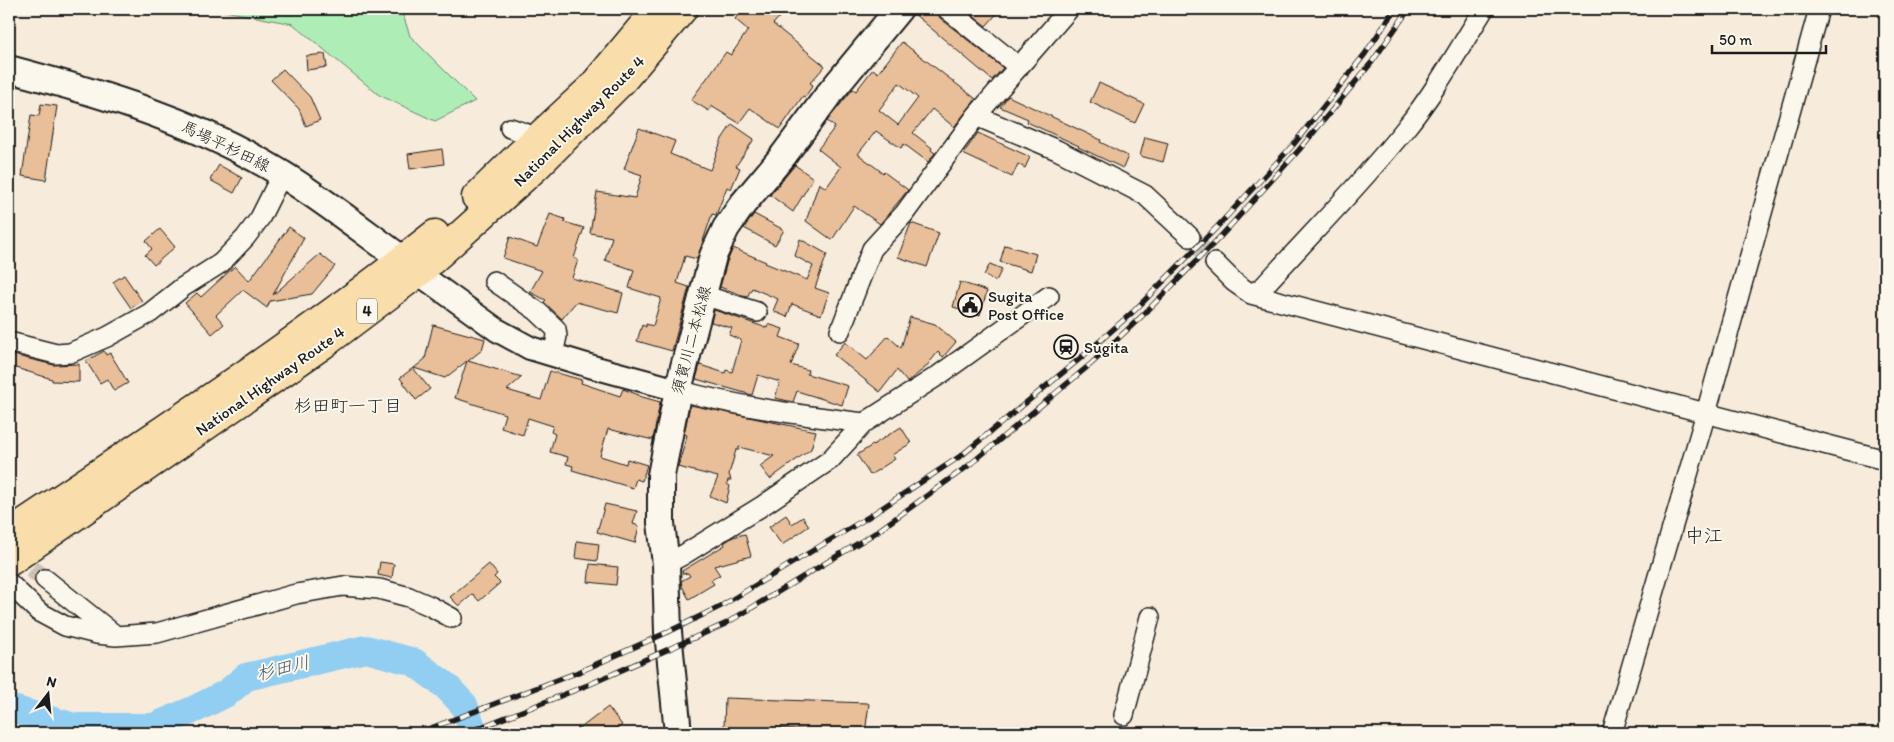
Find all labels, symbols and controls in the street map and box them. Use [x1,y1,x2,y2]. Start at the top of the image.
scale bar [1712,22,1825,54]
text: 50 m [1719,31,1752,49]
street label: National Highway Route 4 [510,51,649,190]
street label: 馬場平杉田線 [179,116,273,176]
street label: 須賀川二本松線 [667,283,715,397]
place label: Sugita Post Office [988,287,1064,324]
public building icon: Sugita Post Office [957,292,983,318]
road number: 4 [357,298,377,324]
street label: National Highway Route 4 [192,322,348,440]
station icon: Sugita [1053,334,1079,360]
place label: Sugita [1084,338,1129,357]
district label: 杉田町一丁目 [294,395,402,417]
district label: 中江 [1685,524,1723,547]
water label: 杉田川 [254,651,312,685]
north arrow [22,670,72,720]
text: N [45,673,58,691]

